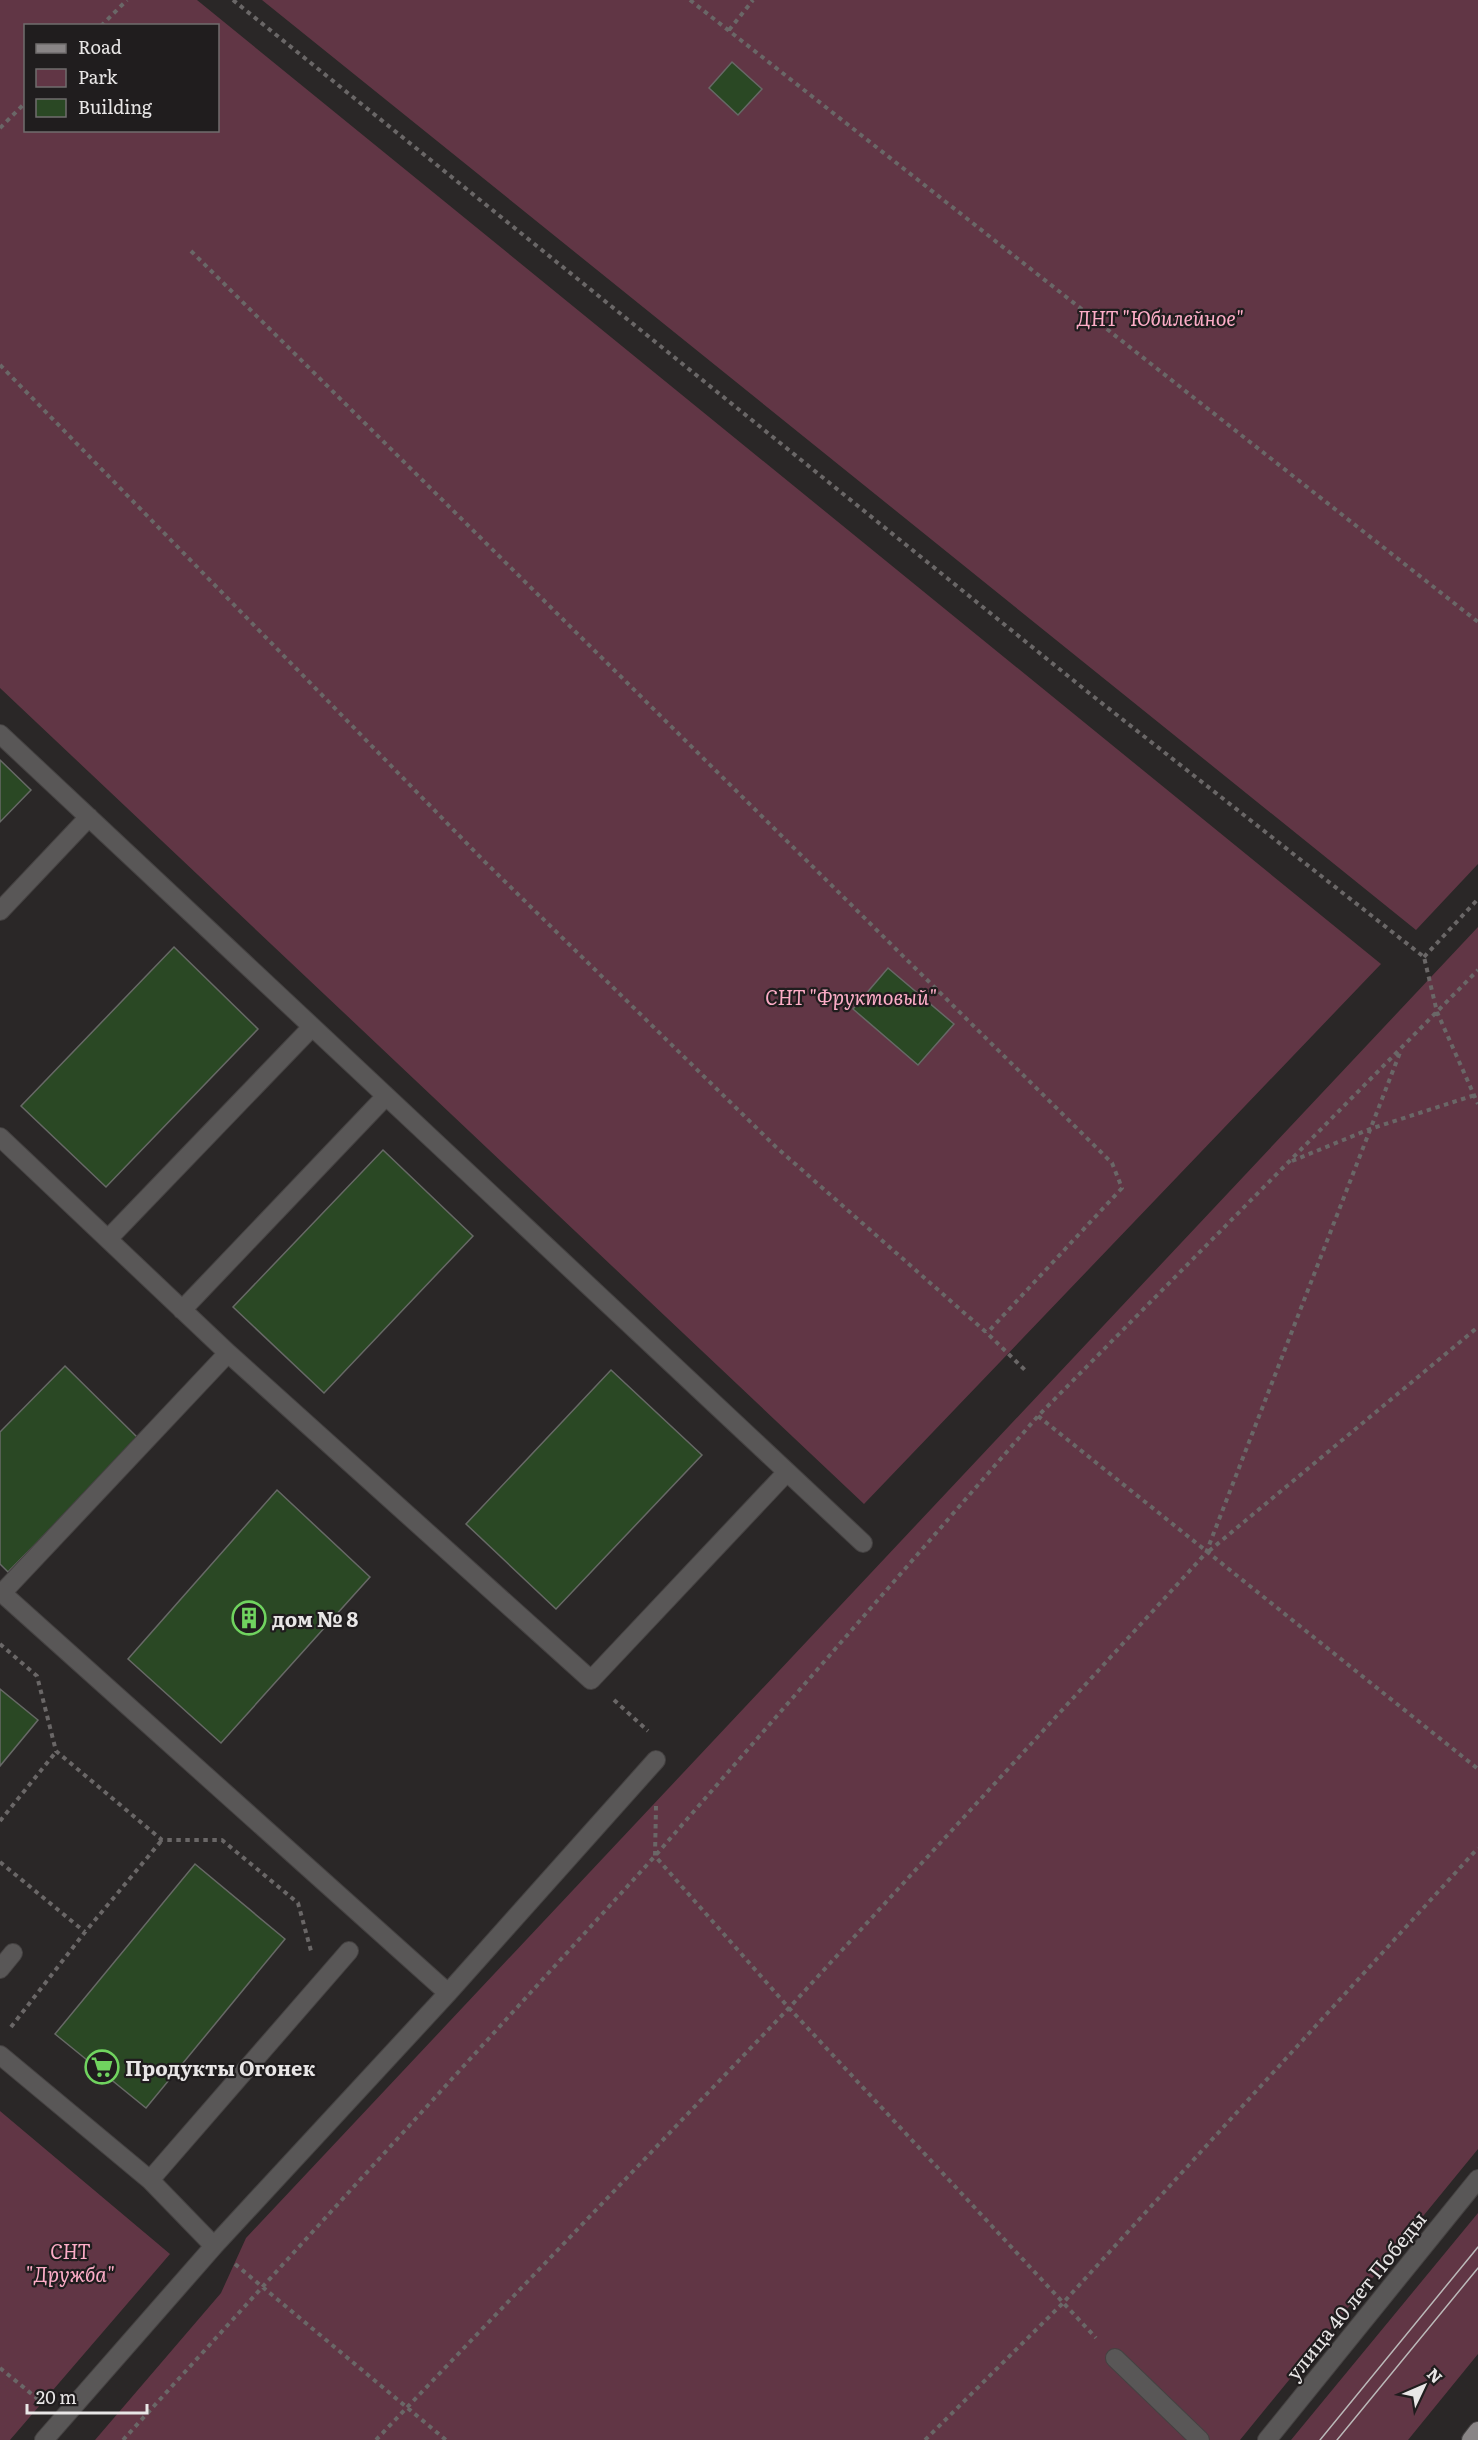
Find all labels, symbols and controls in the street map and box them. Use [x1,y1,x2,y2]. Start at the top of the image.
legend [24,24,219,132]
text: Road [78,33,122,60]
text: Park [78,63,119,90]
text: Building [78,93,153,120]
park label: ДНТ "Юбилейное" [1076,302,1244,332]
park label: СНТ "Фруктовый" [765,981,937,1011]
building icon: дом № 8 [231,1600,267,1636]
place label: дом № 8 [272,1603,359,1633]
supermarket icon: Продукты Огонек [84,2049,120,2085]
place label: Продукты Огонек [125,2052,315,2082]
street label: улица 40 лет Победы [1278,2204,1432,2386]
park label: СНТ "Дружба" [25,2235,115,2288]
north arrow [1394,2356,1454,2416]
text: N [1422,2362,1449,2388]
scale bar [27,2377,147,2415]
text: 20 m [36,2383,77,2410]

